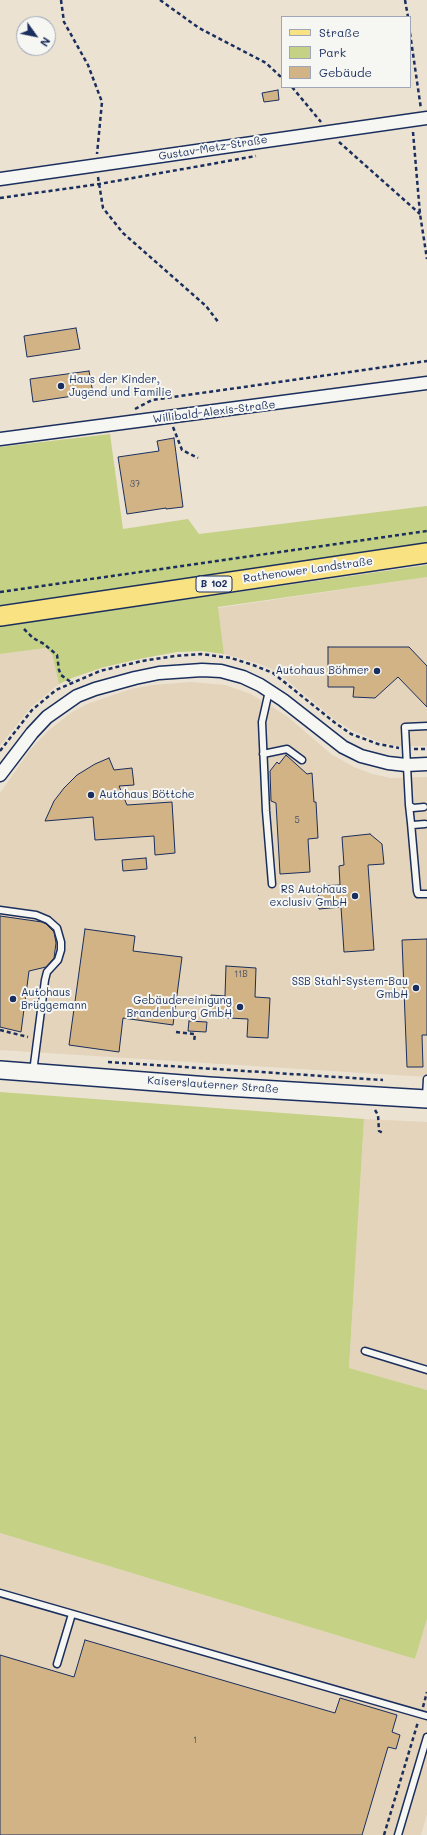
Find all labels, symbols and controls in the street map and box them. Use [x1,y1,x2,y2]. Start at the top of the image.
north arrow [16,16,56,56]
legend [281,16,411,88]
text: Straße [319,24,360,40]
text: N [37,35,54,50]
text: Park [319,44,346,60]
text: Gebäude [319,64,372,80]
street label: Gustav-Metz-Straße [158,133,268,163]
place label: Haus der Kinder, Jugend und Familie [69,373,172,399]
marker: Haus der Kinder, Jugend und Familie [56,381,66,391]
street label: Willibald-Alexis-Straße [152,398,276,426]
house number: 37 [130,479,140,489]
street label: Rathenower Landstraße [242,554,374,586]
road number: B 102 [196,576,232,592]
place label: Autohaus Böhmer [275,664,369,678]
marker: Autohaus Böhmer [372,666,382,676]
place label: Autohaus Böttche [99,788,194,802]
marker: Autohaus Böttche [86,790,96,800]
house number: 5 [294,815,300,825]
place label: RS Autohaus exclusiv GmbH [270,883,347,909]
marker: RS Autohaus exclusiv GmbH [350,891,360,901]
house number: 11B [234,969,248,979]
place label: SSB Stahl-System-Bau GmbH [292,975,408,1001]
marker: SSB Stahl-System-Bau GmbH [411,983,421,993]
place label: Autohaus Brüggemann [21,986,87,1012]
marker: Autohaus Brüggemann [8,994,18,1004]
place label: Gebäudereinigung Brandenburg GmbH [127,994,232,1020]
marker: Gebäudereinigung Brandenburg GmbH [235,1002,245,1012]
street label: Kaiserslauterner Straße [147,1074,279,1096]
house number: 1 [193,1735,197,1745]

